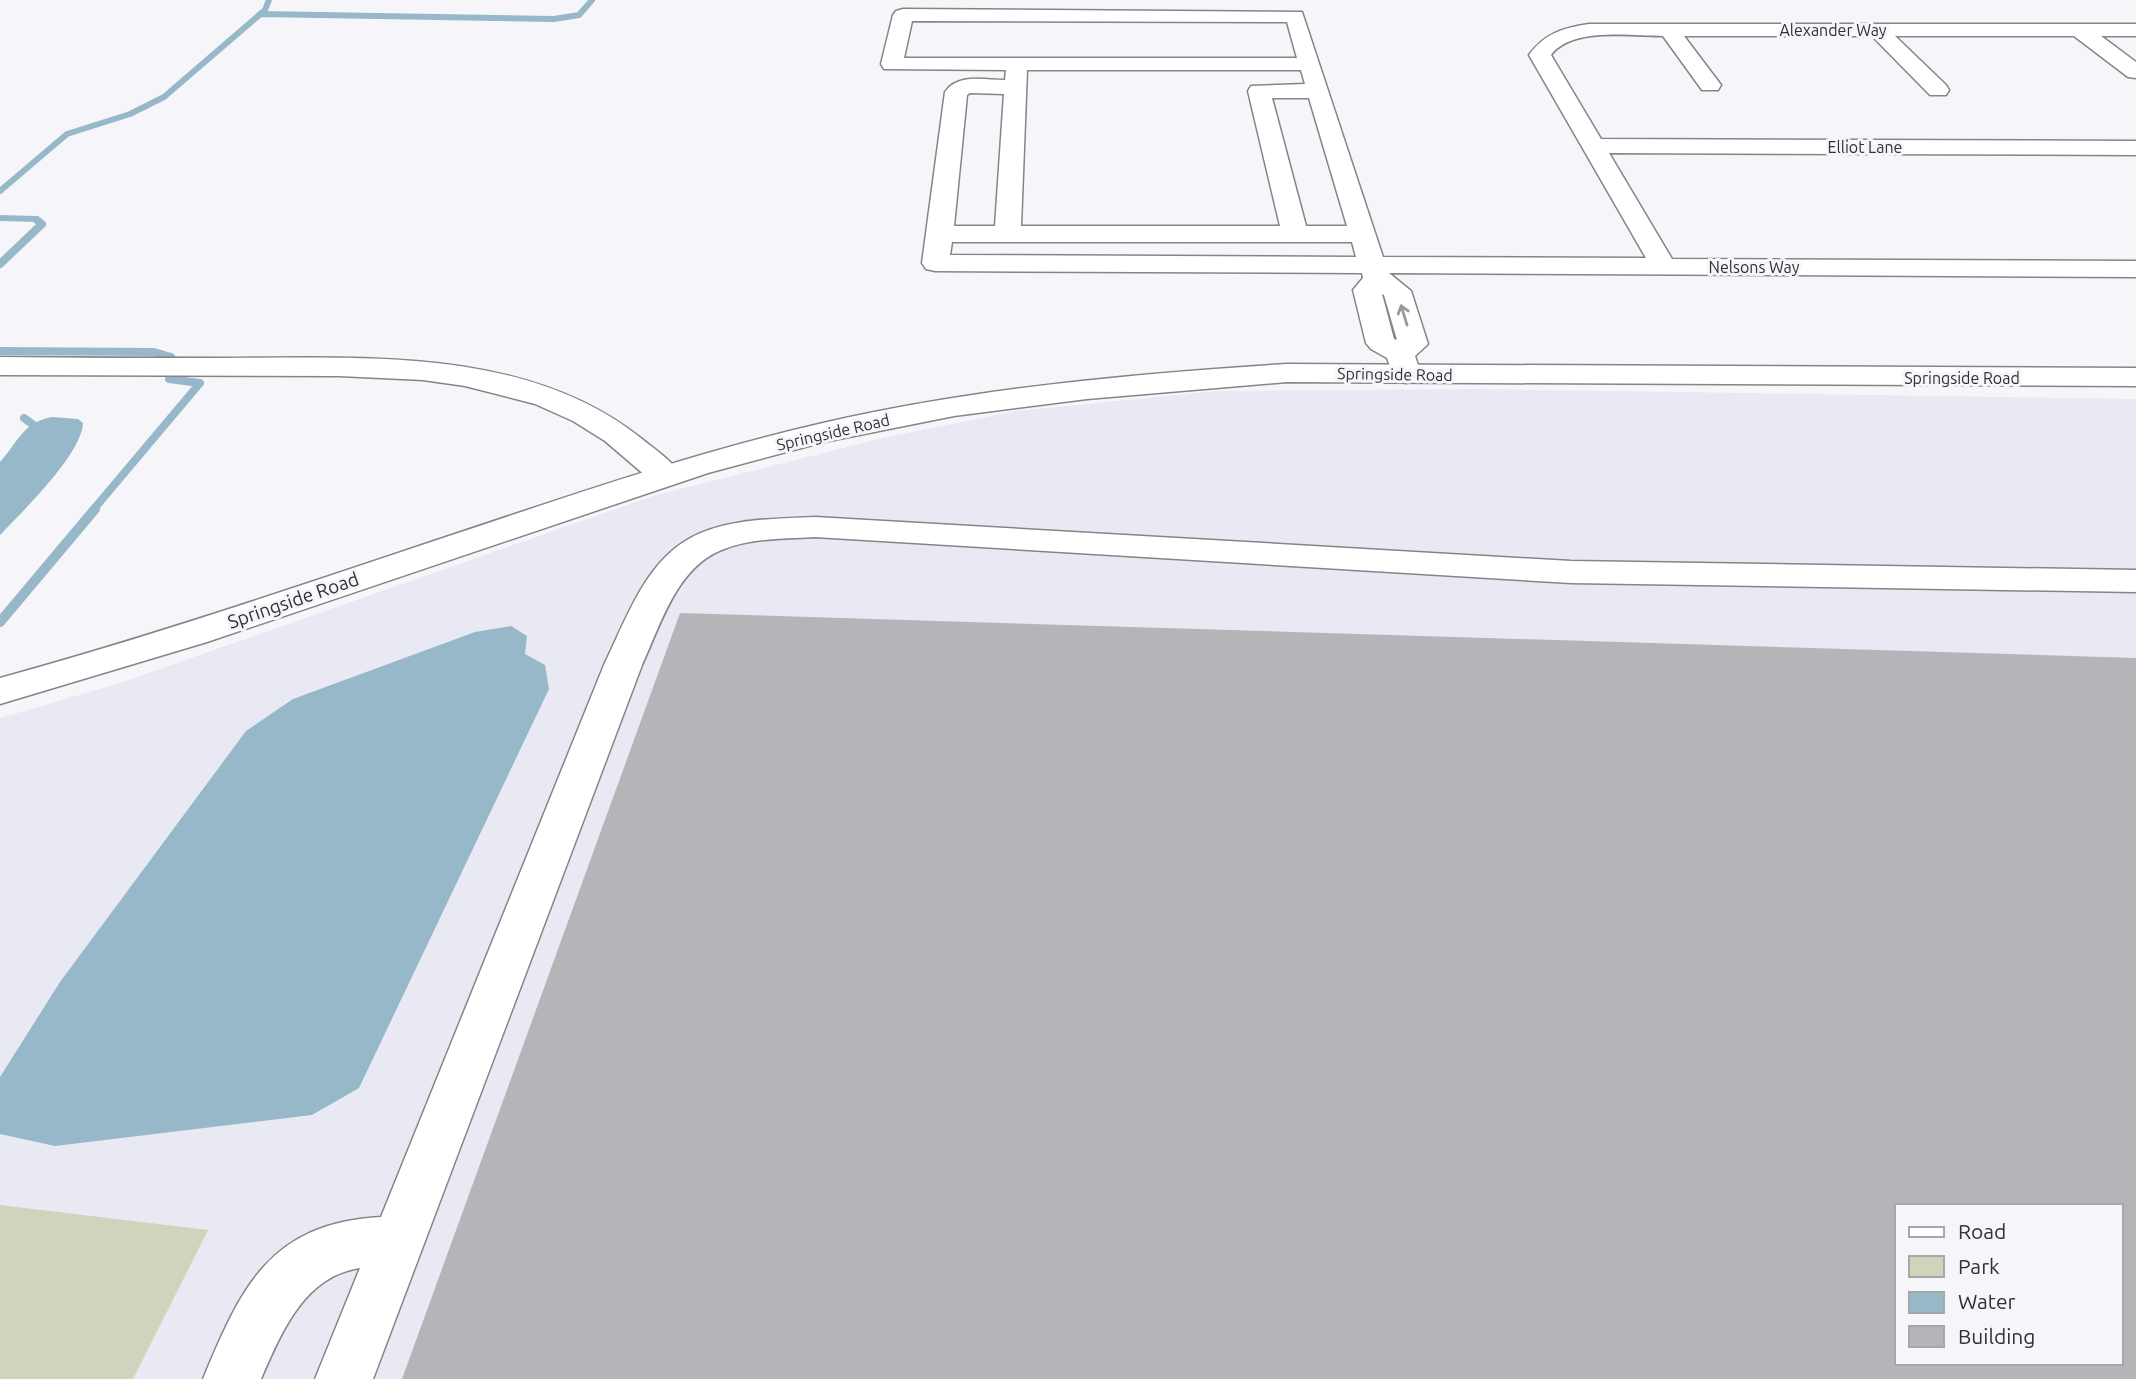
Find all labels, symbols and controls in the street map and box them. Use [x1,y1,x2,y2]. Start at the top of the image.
street label: Alexander Way [1779,21,1887,39]
street label: Elliot Lane [1828,138,1902,156]
street label: Nelsons Way [1709,258,1800,276]
one-way arrow [1397,304,1410,326]
street label: Springside Road [1337,364,1453,384]
street label: Springside Road [1904,369,2020,387]
street label: Springside Road [775,410,891,454]
street label: Springside Road [225,567,361,633]
legend [1895,1204,2122,1365]
text: Road [1958,1219,2006,1243]
text: Park [1958,1254,2000,1278]
text: Water [1958,1289,2016,1313]
text: Building [1958,1324,2035,1348]

